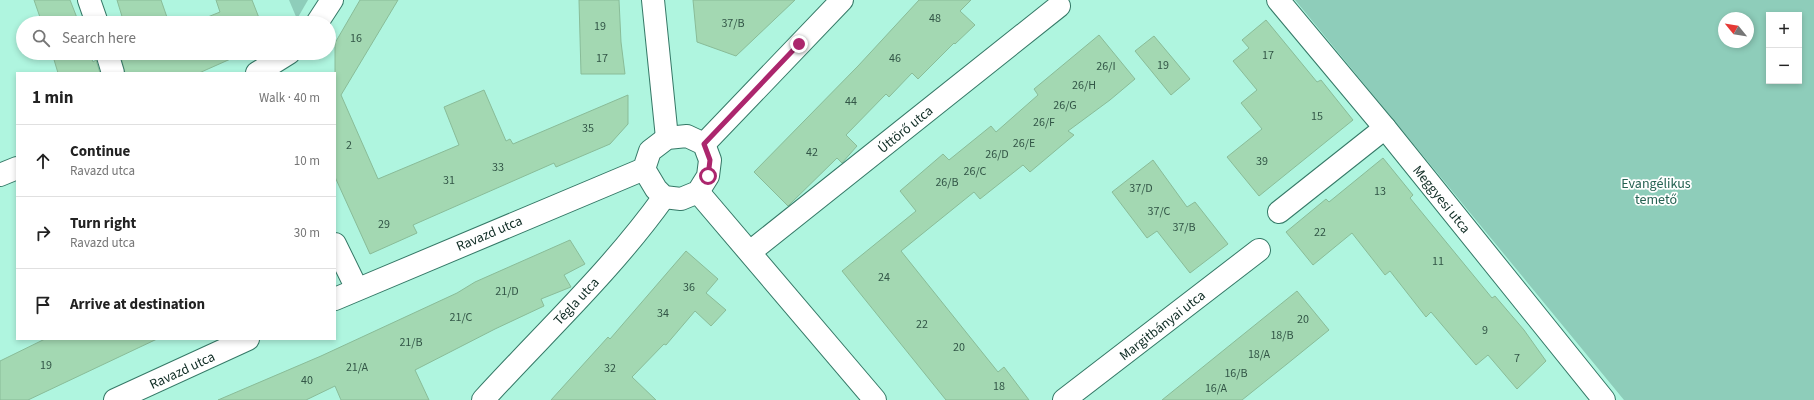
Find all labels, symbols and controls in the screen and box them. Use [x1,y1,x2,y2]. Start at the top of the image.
house number: 48 [929,10,941,27]
north arrow [1718,12,1754,48]
map controls [1766,12,1802,84]
button: + [1766,12,1802,48]
house number: 37/B [721,15,745,32]
search box [16,16,336,60]
house number: 19 [594,18,606,35]
icon: search [30,27,52,49]
text: Search here [62,28,136,49]
house number: 16 [350,30,362,47]
route end [790,35,808,53]
house number: 17 [1262,47,1274,64]
button: − [1766,48,1802,84]
house number: 17 [596,50,608,67]
house number: 46 [889,50,901,67]
house number: 19 [1157,57,1169,74]
house number: 26/I [1096,58,1116,75]
house number: 26/H [1072,77,1096,94]
text: 1 min [32,86,73,110]
text: Walk · 40 m [259,89,320,107]
house number: 44 [845,93,857,110]
house number: 26/G [1053,97,1077,114]
street label: Úttörő utca [874,101,938,158]
house number: 15 [1311,108,1323,125]
house number: 26/F [1033,114,1055,131]
house number: 35 [582,120,594,137]
house number: 26/E [1013,135,1035,152]
house number: 2 [346,137,352,154]
text: Continue [70,141,130,162]
house number: 42 [806,144,818,161]
house number: 26/D [985,146,1009,163]
icon: ahead [32,150,54,172]
text: 10 m [294,152,320,170]
house number: 39 [1256,153,1268,170]
house number: 33 [492,159,504,176]
street label: Meggyesi utca [1408,161,1475,238]
text: Ravazd utca [70,162,135,180]
house number: 26/C [964,163,987,180]
route start [699,167,717,185]
house number: 31 [443,172,455,189]
house number: 26/B [935,174,959,191]
park label: Evangélikus temető [1621,174,1691,210]
house number: 37/D [1129,180,1153,197]
house number: 13 [1374,183,1386,200]
house number: 37/C [1148,203,1171,220]
street label: Ravazd utca [453,211,526,257]
text: Turn right [70,213,136,234]
house number: 29 [378,216,390,233]
house number: 37/B [1172,219,1196,236]
icon: right [32,222,54,244]
text: 30 m [294,224,320,242]
house number: 22 [1314,224,1326,241]
text: Ravazd utca [70,234,135,252]
house number: 11 [1432,253,1444,270]
house number: 24 [878,269,890,286]
street label: Tégla utca [549,273,604,330]
house number: 36 [683,279,695,296]
house number: 21/D [495,283,519,300]
street label: Margitbányai utca [1115,286,1210,366]
icon: arrive [32,294,54,316]
text: Arrive at destination [70,294,205,315]
house number: 34 [657,305,669,322]
house number: 21/C [450,309,473,326]
house number: 20 [1297,311,1309,328]
house number: 22 [916,316,928,333]
house number: 9 [1482,322,1488,339]
house number: 18/B [1270,327,1294,344]
house number: 21/B [399,334,423,351]
house number: 20 [953,339,965,356]
house number: 18/A [1248,346,1271,363]
street label: Ravazd utca [146,347,218,395]
house number: 7 [1514,350,1520,367]
house number: 19 [40,357,52,374]
house number: 21/A [346,359,369,376]
house number: 32 [604,360,616,377]
house number: 16/B [1224,365,1248,382]
house number: 40 [301,372,313,389]
house number: 18 [993,378,1005,395]
house number: 16/A [1205,380,1228,397]

